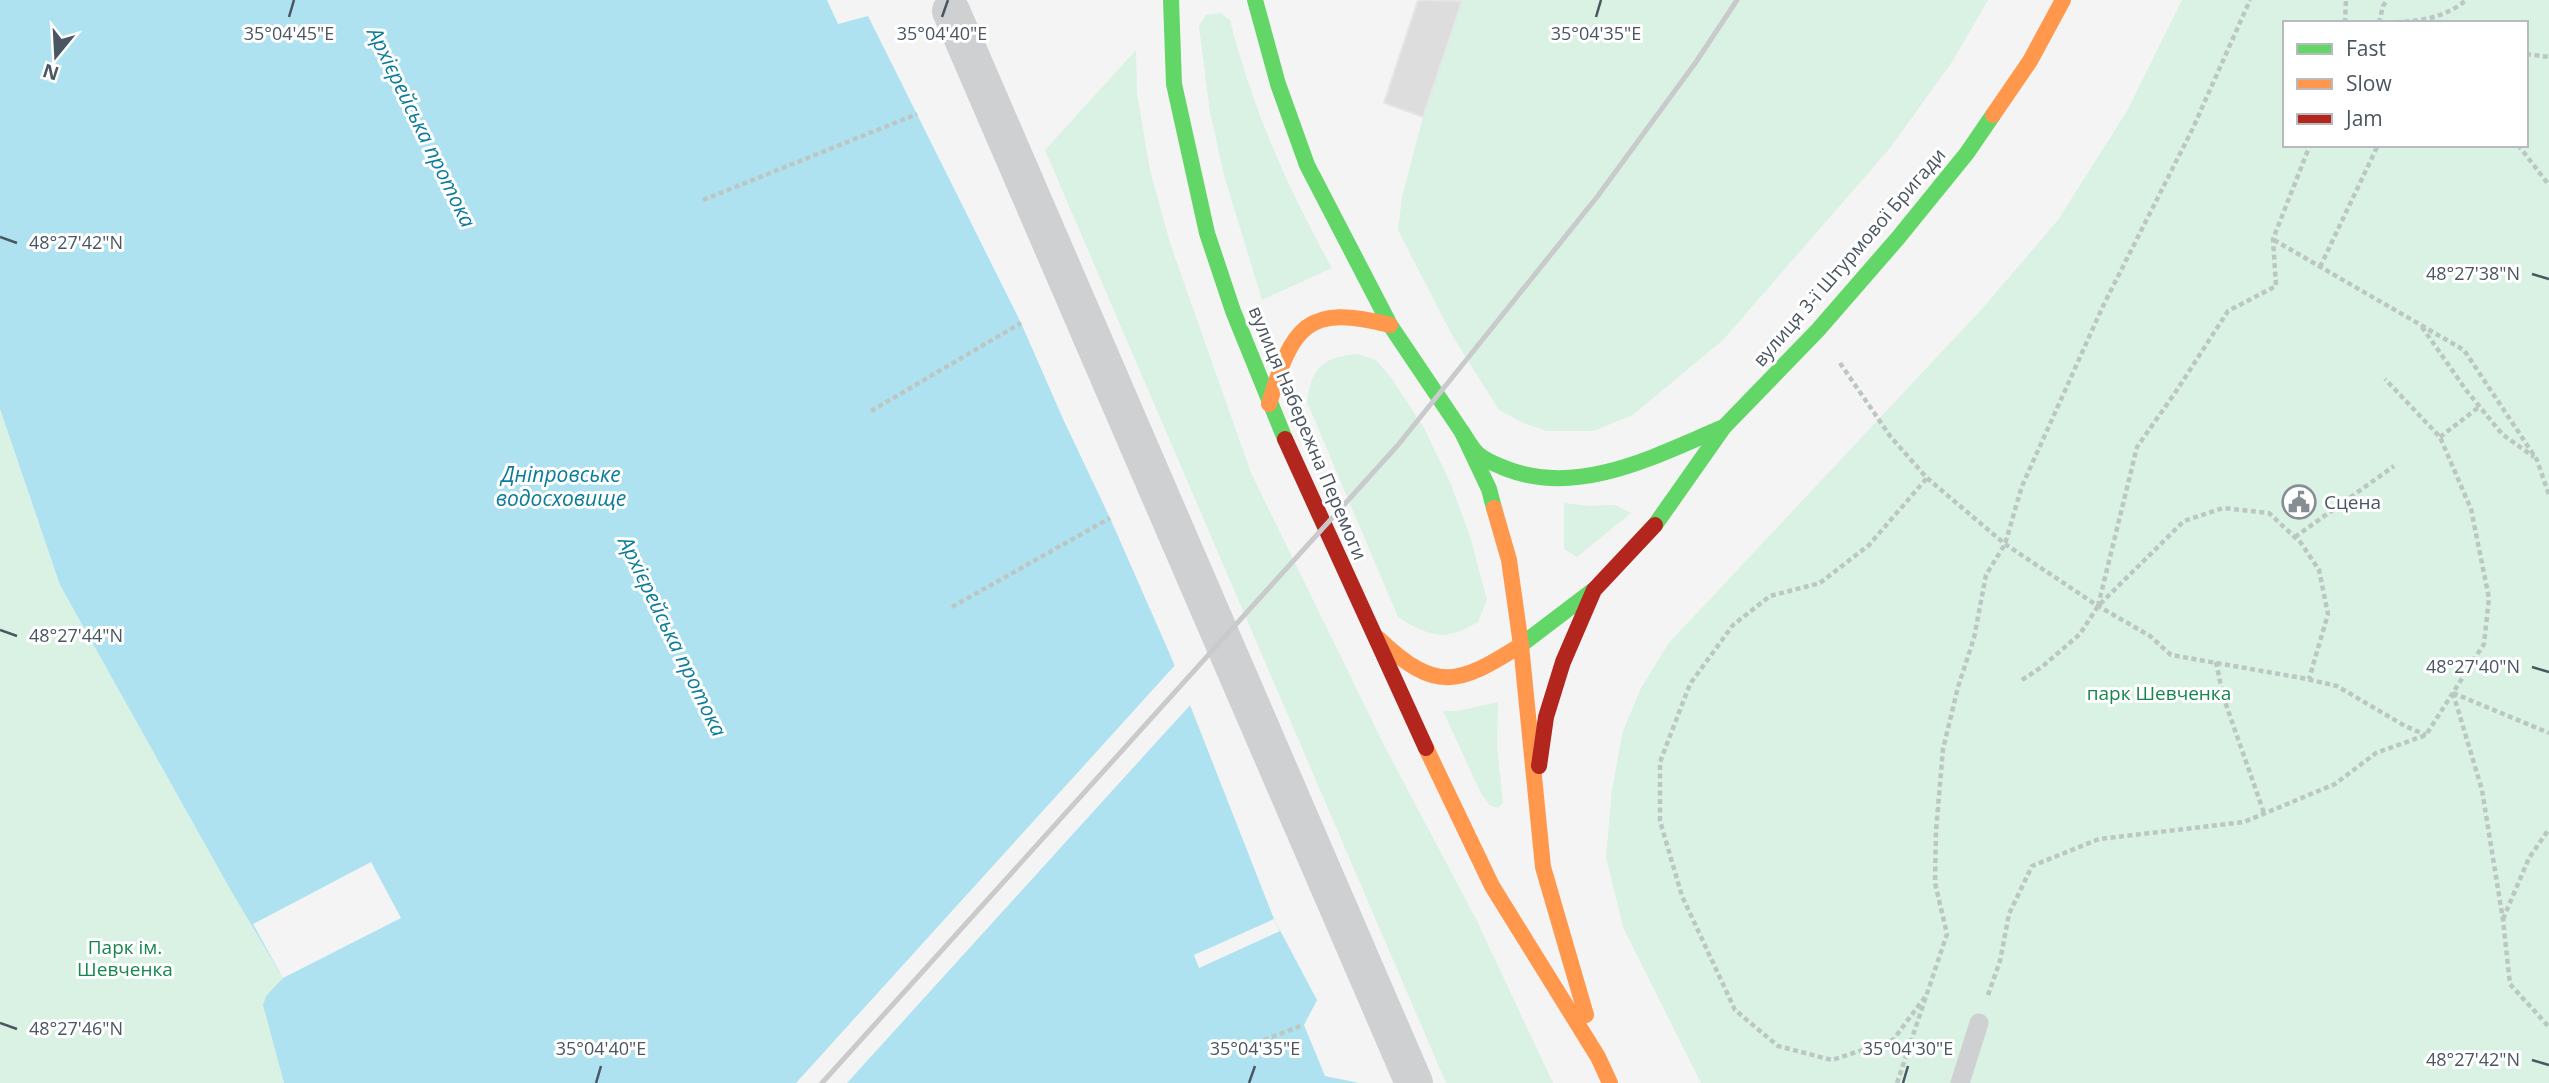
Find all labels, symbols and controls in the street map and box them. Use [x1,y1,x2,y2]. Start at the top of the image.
water label: Архієрейська протока [360,20,483,232]
north arrow [21,21,91,91]
text: 35°04'45"E [244,21,334,45]
text: 35°04'40"E [897,21,987,45]
text: 35°04'35"E [1551,21,1641,45]
legend [2283,21,2528,147]
text: Fast [2346,34,2386,62]
text: N [39,57,62,87]
text: Slow [2346,69,2392,97]
text: Jam [2344,104,2383,132]
street label: вулиця 3-ї Штурмової Бригади [1747,142,1951,372]
text: 48°27'42"N [29,230,123,254]
text: 48°27'38"N [2426,261,2520,285]
street label: вулиця Набережна Перемоги [1243,302,1373,564]
water label: Дніпровське водосховище [496,460,626,512]
public building icon: Сцена [2280,483,2318,521]
place label: Сцена [2324,489,2381,515]
water label: Архієрейська протока [611,529,734,741]
text: 48°27'44"N [29,623,123,647]
text: 48°27'40"N [2426,654,2520,678]
park label: парк Шевченка [2087,680,2231,706]
park label: Парк iм. Шевченка [77,934,173,982]
text: 48°27'46"N [29,1016,123,1040]
text: 35°04'40"E [556,1036,646,1060]
text: 35°04'35"E [1210,1036,1300,1060]
text: 35°04'30"E [1863,1036,1953,1060]
text: 48°27'42"N [2426,1047,2520,1071]

